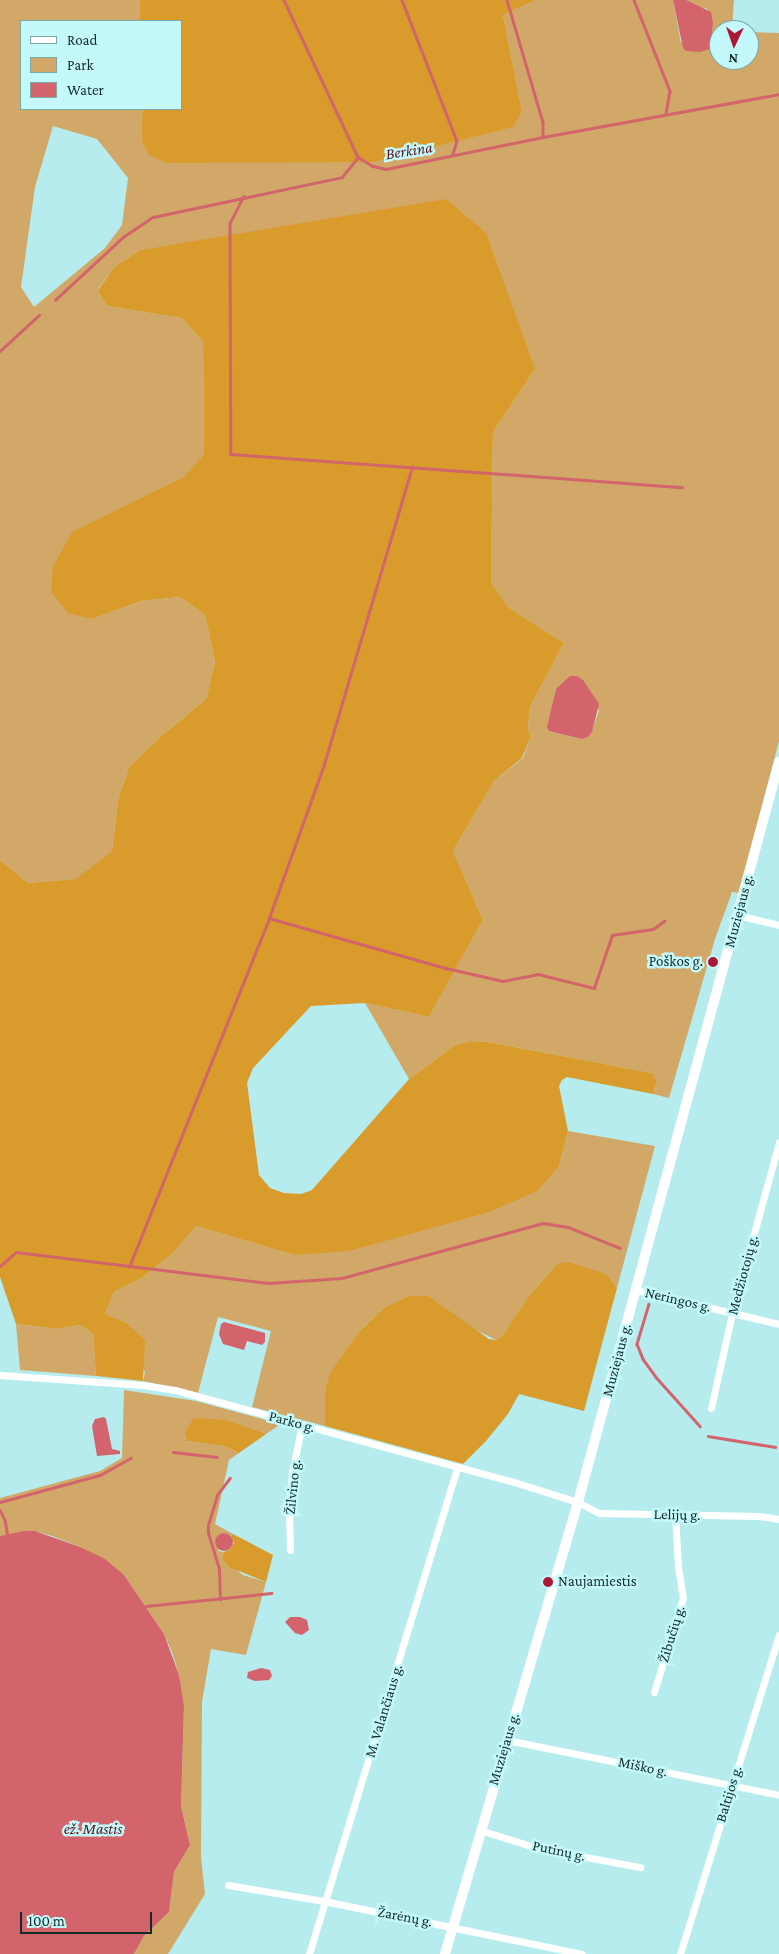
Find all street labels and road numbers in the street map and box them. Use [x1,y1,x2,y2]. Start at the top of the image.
street label: Muziejaus g. [721,872,757,950]
street label: Medžiotojų g. [724,1233,762,1317]
street label: Neringos g. [643,1284,713,1316]
street label: Muziejaus g. [599,1321,635,1399]
street label: Parko g. [267,1407,317,1437]
street label: Žilvino g. [281,1459,305,1515]
street label: Lelijų g. [653,1506,701,1524]
street label: Žibučių g. [655,1603,689,1665]
street label: M. Valančiaus g. [361,1662,407,1760]
street label: Muziejaus g. [484,1710,524,1788]
street label: Miško g. [617,1753,669,1781]
street label: Baltijos g. [712,1763,746,1825]
street label: Putinų g. [531,1837,587,1865]
street label: Žarėnų g. [376,1903,434,1931]

